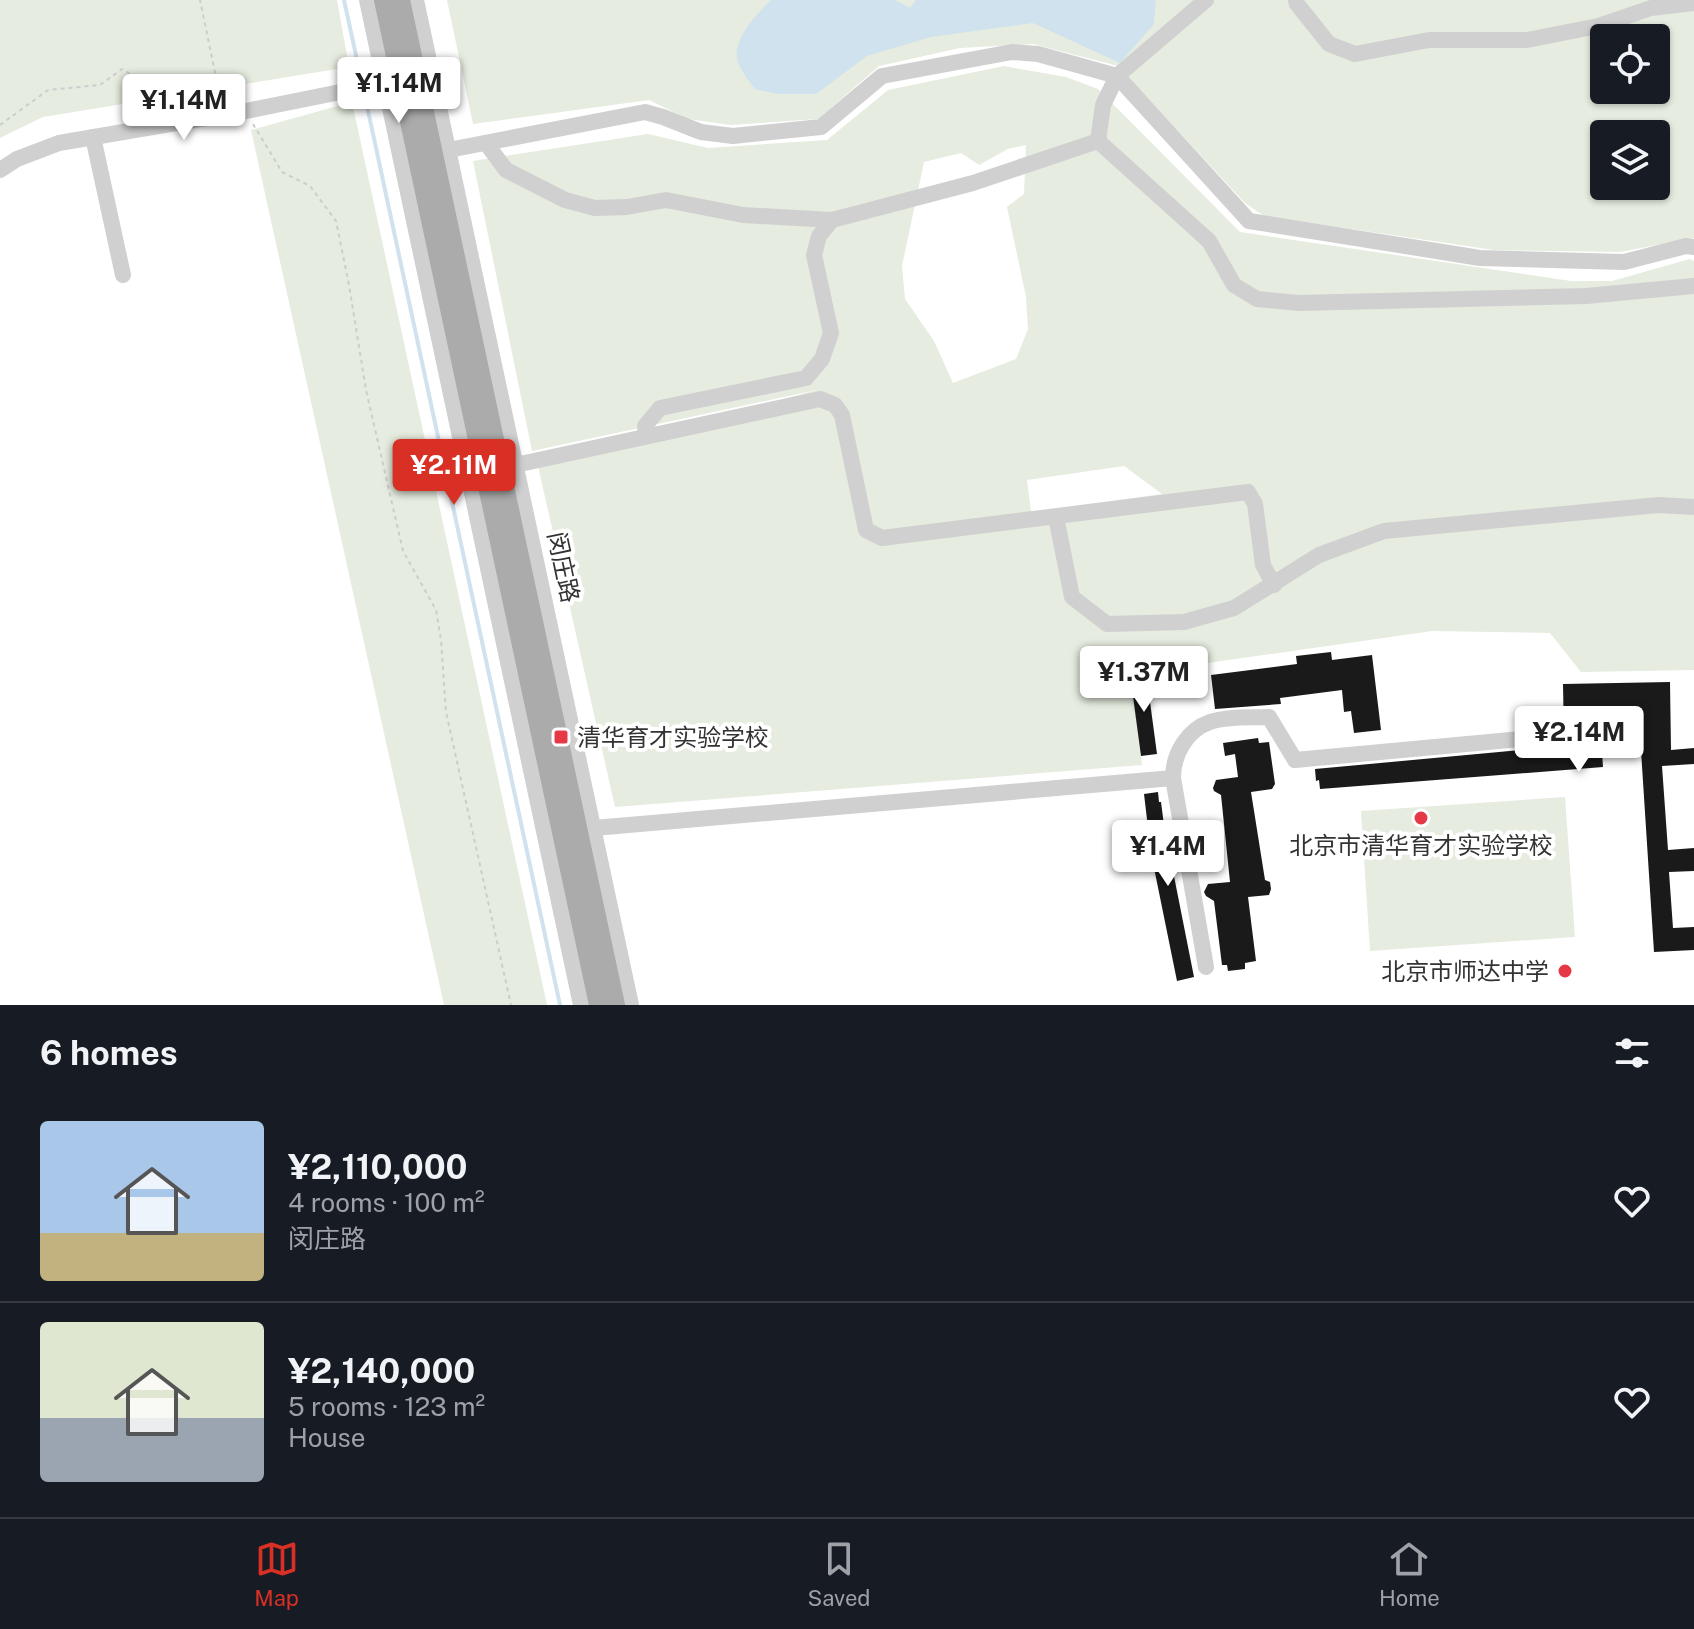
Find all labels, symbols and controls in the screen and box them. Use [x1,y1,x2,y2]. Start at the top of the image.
map controls [1590,24,1670,200]
button: locate [1590,24,1670,104]
pin: ¥1.14M [334,57,464,125]
text: ¥1.14M [355,67,443,98]
pin: ¥1.14M [119,74,249,142]
text: ¥1.14M [140,84,228,115]
button: layers [1590,120,1670,200]
pin: ¥2.11M [389,439,519,507]
text: ¥2.11M [411,449,497,480]
street label: 闵庄路 [543,529,585,605]
pin: ¥1.37M [1079,646,1209,714]
text: ¥1.37M [1098,656,1190,687]
pin: ¥2.14M [1514,706,1644,774]
text: ¥2.14M [1533,716,1625,747]
place label: 清华育才实验学校 [577,723,769,751]
marker: 清华育才实验学校 [552,728,570,746]
marker: 北京市清华育才实验学校 [1412,809,1430,827]
pin: ¥1.4M [1112,820,1224,888]
text: ¥1.4M [1130,830,1206,861]
place label: 北京市清华育才实验学校 [1289,831,1553,859]
place label: 北京市师达中学 [1381,957,1549,985]
marker: 北京市师达中学 [1556,962,1574,980]
icon: filters [1610,1031,1654,1075]
text: 6 homes [40,1033,178,1073]
text: ¥2,110,000 [288,1147,467,1187]
icon: home [104,1153,200,1249]
icon: heart [1610,1179,1654,1223]
text: 4 rooms · 100 m² [288,1187,484,1218]
text: 闵庄路 [288,1223,366,1254]
text: ¥2,140,000 [288,1351,475,1391]
icon: home [104,1354,200,1450]
icon: heart [1610,1380,1654,1424]
text: 5 rooms · 123 m² [288,1391,485,1422]
text: House [288,1422,365,1453]
tab: Map [254,1537,299,1611]
tab: Saved [808,1537,870,1611]
tab: Home [1379,1537,1440,1611]

